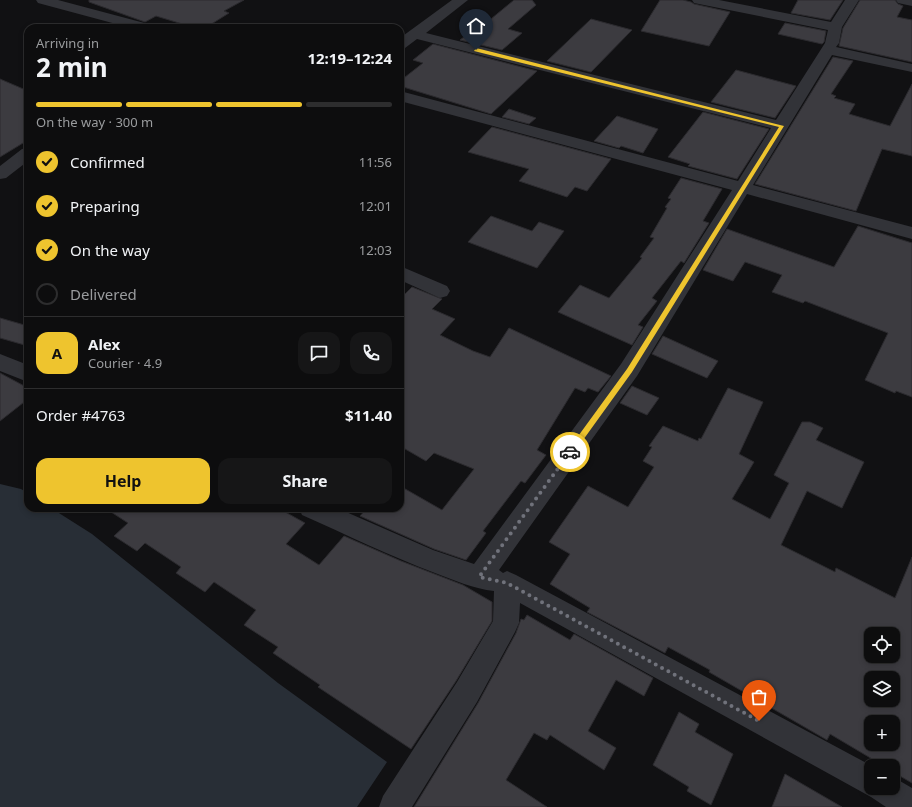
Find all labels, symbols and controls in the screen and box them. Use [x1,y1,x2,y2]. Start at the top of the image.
pin [459,9,493,50]
icon: home [465,15,487,37]
text: Arriving in [36,34,99,52]
text: 12:19–12:24 [307,48,392,68]
text: 2 min [36,49,108,85]
text: On the way · 300 m [36,113,153,131]
icon: check [36,151,58,173]
text: Confirmed [70,152,145,172]
text: 11:56 [359,153,392,171]
icon: check [36,195,58,217]
text: Preparing [70,196,140,216]
text: 12:01 [359,197,392,215]
icon: check [36,239,58,261]
text: On the way [70,240,150,260]
text: 12:03 [359,241,392,259]
text: Delivered [70,284,137,304]
button: chat [298,332,340,374]
button: phone [350,332,392,374]
text: Alex [88,334,120,354]
text: A [52,343,62,363]
text: Courier · 4.9 [88,354,162,372]
text: Order #4763 [36,405,125,425]
text: $11.40 [345,405,392,425]
courier [550,432,590,472]
icon: car [559,441,581,463]
button: Help [36,458,210,504]
button: Share [218,458,392,504]
map controls [864,627,900,795]
button: locate [864,627,900,663]
button: layers [864,671,900,707]
pin [742,680,776,721]
icon: bag [748,686,770,708]
button: + [864,715,900,751]
button: − [864,759,900,795]

